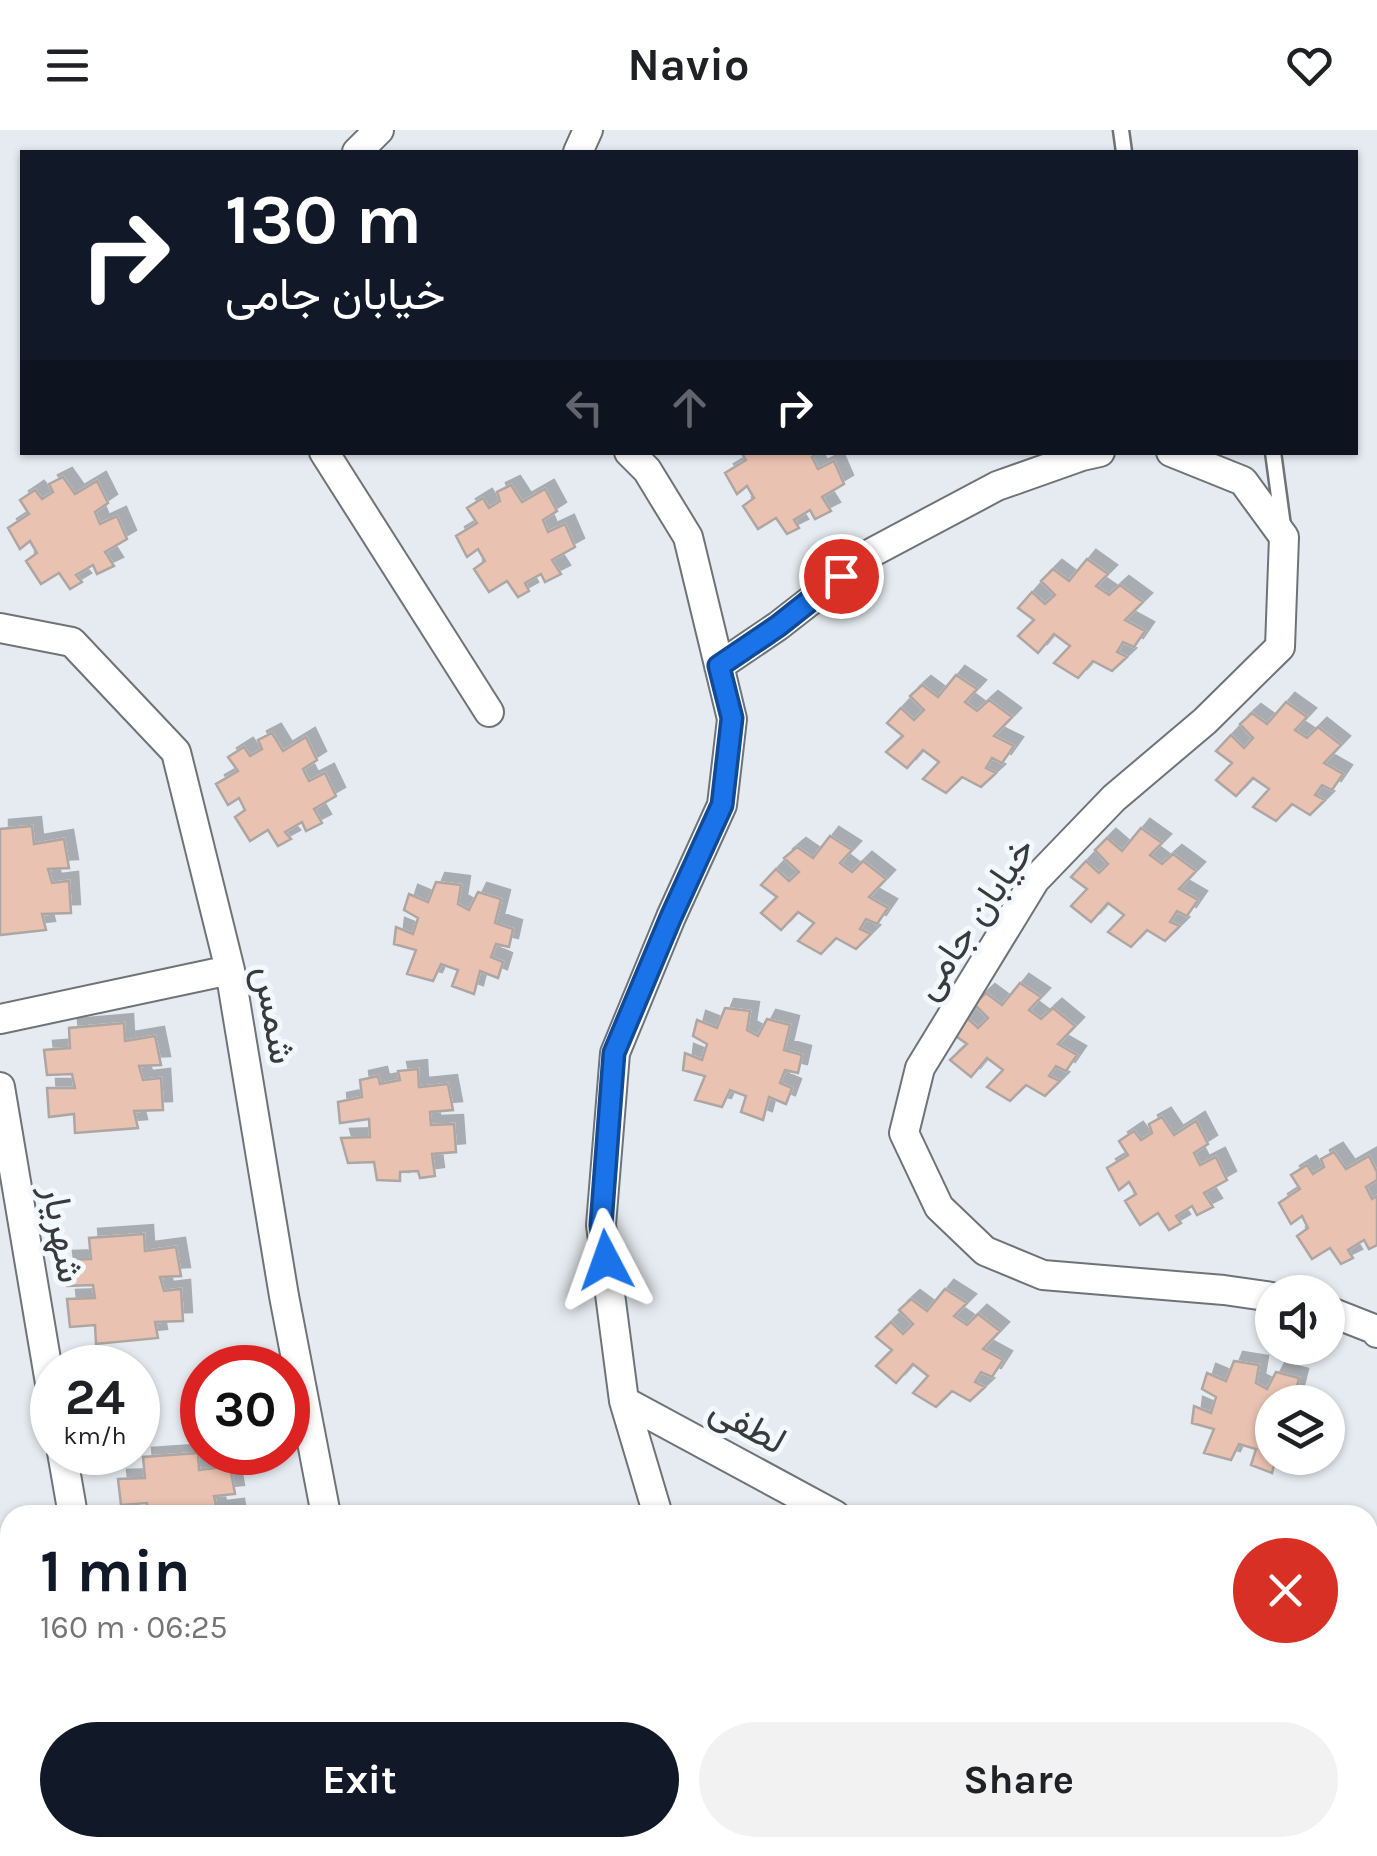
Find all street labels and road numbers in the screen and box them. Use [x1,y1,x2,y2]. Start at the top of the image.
street label: خیابان جامی [903,828,1045,1008]
street label: شمس [244,962,306,1068]
street label: شهریار [32,1181,94,1286]
street label: لطفی [702,1386,794,1464]

